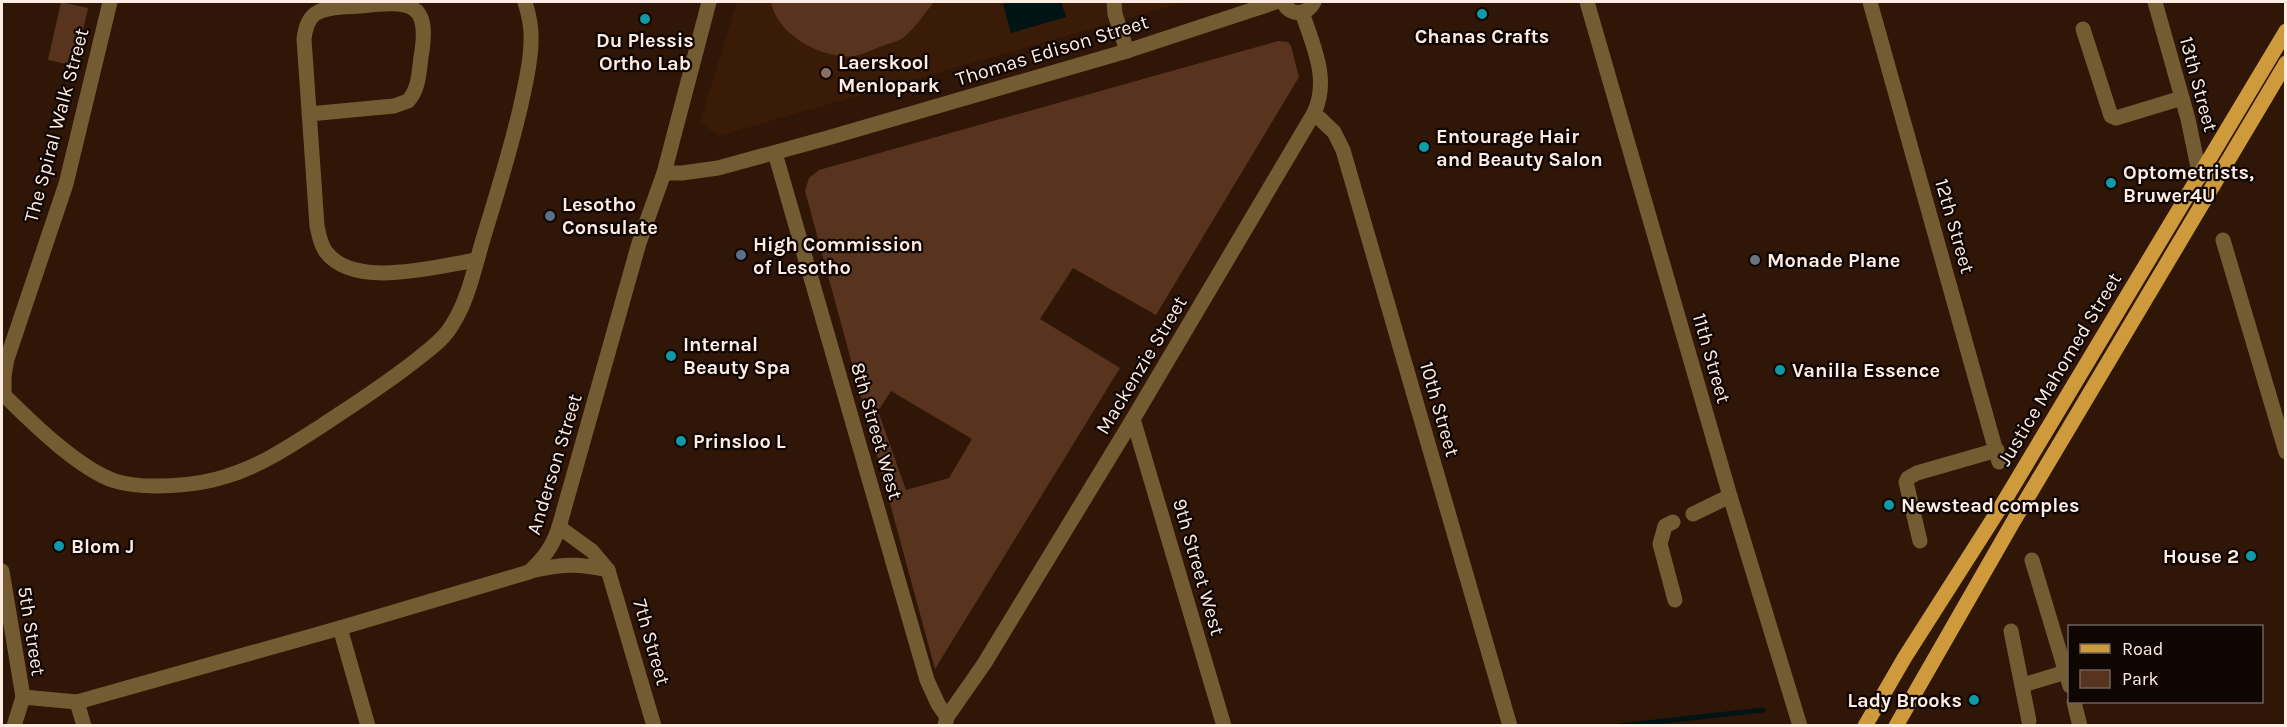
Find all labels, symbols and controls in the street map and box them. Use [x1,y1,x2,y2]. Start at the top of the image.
marker: Chanas Crafts [1475,7,1489,21]
street label: Thomas Edison Street [953,10,1152,91]
marker: Du Plessis Ortho Lab [638,12,652,26]
street label: The Spiral Walk Street [19,25,94,225]
place label: Chanas Crafts [1415,25,1549,48]
place label: Du Plessis Ortho Lab [596,29,694,75]
street label: 13th Street [2175,34,2222,135]
place label: Laerskool Menlopark [838,51,940,97]
marker: Laerskool Menlopark [819,66,833,80]
place label: Entourage Hair and Beauty Salon [1436,125,1603,171]
marker: Entourage Hair and Beauty Salon [1417,140,1431,154]
place label: Optometrists, Bruwer4U [2123,161,2254,207]
street label: 12th Street [1930,176,1979,277]
marker: Optometrists, Bruwer4U [2104,176,2118,190]
place label: Lesotho Consulate [562,193,658,239]
marker: Lesotho Consulate [543,209,557,223]
place label: High Commission of Lesotho [753,233,923,279]
marker: High Commission of Lesotho [734,248,748,262]
place label: Monade Plane [1767,249,1900,272]
marker: Monade Plane [1748,253,1762,267]
street label: Justice Mahomed Street [1993,268,2126,470]
street label: Mackenzie Street [1091,292,1192,439]
street label: 11th Street [1688,311,1735,406]
place label: Internal Beauty Spa [683,333,790,379]
marker: Internal Beauty Spa [664,349,678,363]
street label: 10th Street [1415,359,1464,460]
place label: Vanilla Essence [1792,359,1940,382]
street label: 8th Street West [846,360,907,503]
marker: Vanilla Essence [1773,363,1787,377]
street label: Anderson Street [522,390,587,537]
place label: Prinsloo L [693,430,786,453]
marker: Prinsloo L [674,434,688,448]
place label: Newstead comples [1901,494,2080,517]
street label: 9th Street West [1168,496,1229,639]
marker: Newstead comples [1882,498,1896,512]
place label: Blom J [71,535,134,558]
marker: Blom J [52,539,66,553]
place label: House 2 [2163,545,2239,568]
marker: House 2 [2244,549,2258,563]
street label: 5th Street [13,585,50,678]
street label: 7th Street [628,596,675,688]
legend [2068,625,2263,703]
text: Road [2122,638,2163,660]
text: Park [2122,668,2159,690]
place label: Lady Brooks [1847,689,1962,712]
marker: Lady Brooks [1967,693,1981,707]

